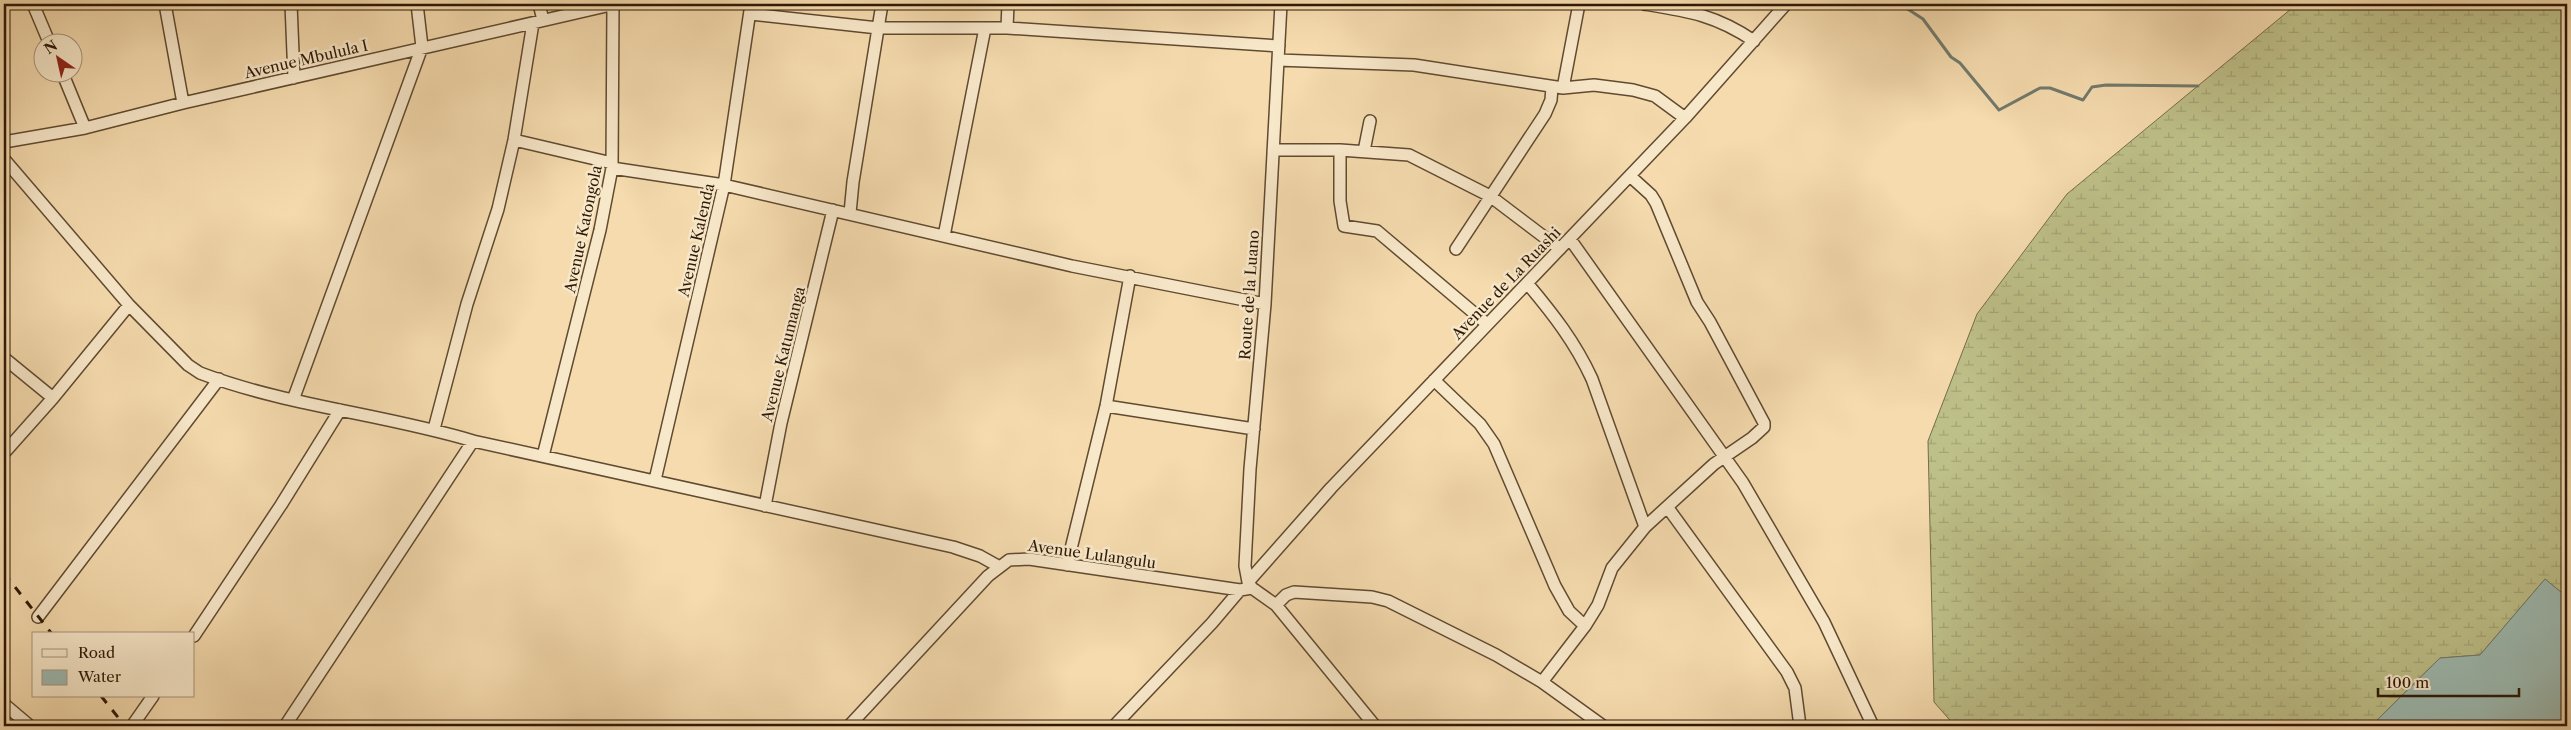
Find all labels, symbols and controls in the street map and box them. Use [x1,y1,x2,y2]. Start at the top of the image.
north arrow [32,32,82,82]
text: N [41,36,61,58]
street label: Avenue Mbulula I [241,36,370,83]
street label: Avenue Katongola [560,163,606,296]
street label: Avenue Kalenda [673,181,718,300]
street label: Avenue de La Ruashi [1447,222,1565,344]
street label: Route de la Luano [1235,229,1263,361]
street label: Avenue Katumanga [757,284,809,424]
street label: Avenue Lulangulu [1026,535,1157,572]
legend [32,632,195,698]
text: Road [78,643,115,662]
scale bar [2378,665,2520,697]
text: Water [77,667,122,686]
text: 100 m [2386,673,2429,692]

